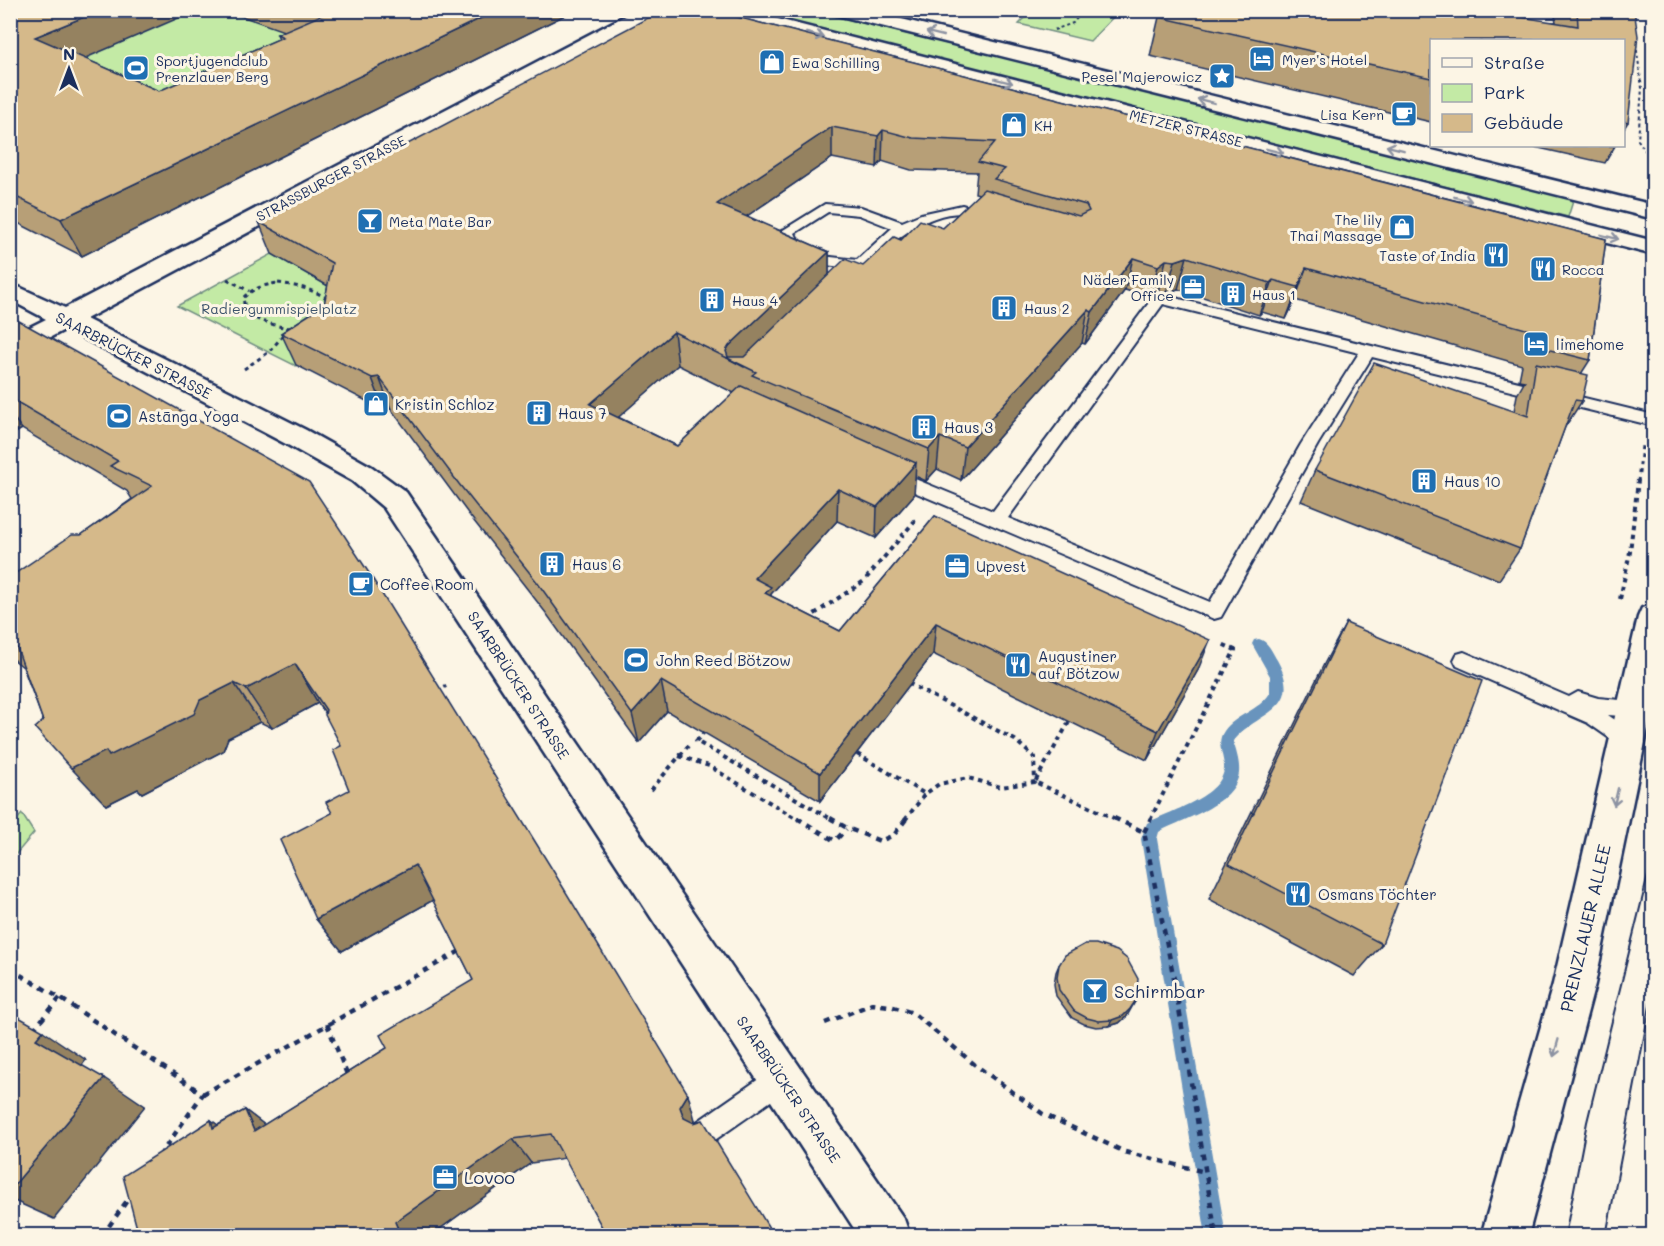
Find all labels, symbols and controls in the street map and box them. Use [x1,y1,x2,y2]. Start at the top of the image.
one-way arrow [926,27,945,39]
one-way arrow [805,29,824,41]
north arrow [39,39,99,99]
legend [1430,39,1625,147]
text: N [63,43,75,64]
hotel icon: Myer's Hotel [1247,44,1277,74]
shop icon: Ewa Schilling [757,47,787,77]
place label: Myer's Hotel [1282,50,1367,69]
text: Straße [1484,50,1545,74]
place label: Sportjugendclub Prenzlauer Berg [156,51,268,86]
sports icon: Sportjugendclub Prenzlauer Berg [121,53,151,83]
place label: Ewa Schilling [792,53,880,72]
place icon: Pesel Majerowicz [1207,61,1237,91]
place label: Pesel Majerowicz [1082,67,1202,86]
one-way arrow [995,76,1014,88]
text: Park [1484,80,1525,104]
one-way arrow [1197,95,1216,106]
cafe icon: Lisa Kern [1389,99,1419,129]
street label: METZER STRASSE [1127,105,1245,151]
place label: Lisa Kern [1320,105,1384,124]
shop icon: KH [999,110,1029,140]
text: Gebäude [1484,110,1564,134]
place label: KH [1034,116,1052,135]
street label: STRASSBURGER STRASSE [253,130,409,226]
one-way arrow [1386,142,1405,154]
one-way arrow [1265,145,1284,157]
one-way arrow [1454,194,1473,206]
bar icon: Meta Mate Bar [355,206,385,236]
place label: The lily Thai Massage [1290,210,1382,245]
place label: Meta Mate Bar [389,212,492,231]
shop icon: The lily Thai Massage [1387,212,1417,242]
one-way arrow [1600,232,1619,243]
restaurant icon: Taste of India [1481,240,1511,270]
place label: Taste of India [1379,246,1476,265]
restaurant icon: Rocca [1528,254,1558,284]
place label: Rocca [1562,260,1604,279]
place label: Näder Family Office [1083,270,1174,305]
office icon: Näder Family Office [1178,272,1208,302]
building icon: Haus 1 [1218,279,1248,309]
building icon: Haus 4 [697,285,727,315]
place label: Haus 1 [1252,285,1296,304]
place label: Haus 4 [732,291,779,310]
building icon: Haus 2 [989,293,1019,323]
park label: Radiergummispielplatz [201,299,357,318]
place label: Haus 2 [1024,299,1069,318]
street label: SAARBRÜCKER STRASSE [52,307,216,403]
hotel icon: limehome [1521,329,1551,359]
place label: limehome [1556,334,1624,354]
shop icon: Kristin Schloz [361,389,391,419]
place label: Kristin Schloz [395,394,495,414]
building icon: Haus 7 [524,398,554,428]
sports icon: Astānga Yoga [104,401,134,431]
place label: Haus 7 [558,403,607,423]
place label: Astānga Yoga [138,406,240,426]
building icon: Haus 3 [909,412,939,442]
place label: Haus 3 [944,417,993,437]
building icon: Haus 10 [1409,466,1439,496]
place label: Haus 10 [1444,471,1500,491]
building icon: Haus 6 [537,549,567,579]
office icon: Upvest [942,551,972,581]
place label: Haus 6 [572,554,621,574]
place label: Upvest [976,556,1026,576]
cafe icon: Coffee Room [346,569,376,599]
place label: Coffee Room [380,574,474,594]
street label: SAARBRÜCKER STRASSE [464,607,575,763]
sports icon: John Reed Bötzow [621,645,651,675]
place label: Augustiner auf Bötzow [1038,646,1120,683]
place label: John Reed Bötzow [656,650,791,670]
restaurant icon: Augustiner auf Bötzow [1003,650,1033,680]
one-way arrow [1609,788,1621,807]
street label: PRENZLAUER ALLEE [1554,842,1616,1014]
restaurant icon: Osmans Töchter [1283,879,1313,909]
place label: Osmans Töchter [1318,884,1437,904]
bar icon: Schirmbar [1080,976,1110,1006]
place label: Schirmbar [1114,979,1205,1003]
street label: SAARBRÜCKER STRASSE [732,1012,846,1167]
one-way arrow [1550,1038,1561,1057]
office icon: Lovoo [430,1162,460,1192]
place label: Lovoo [464,1165,515,1189]

